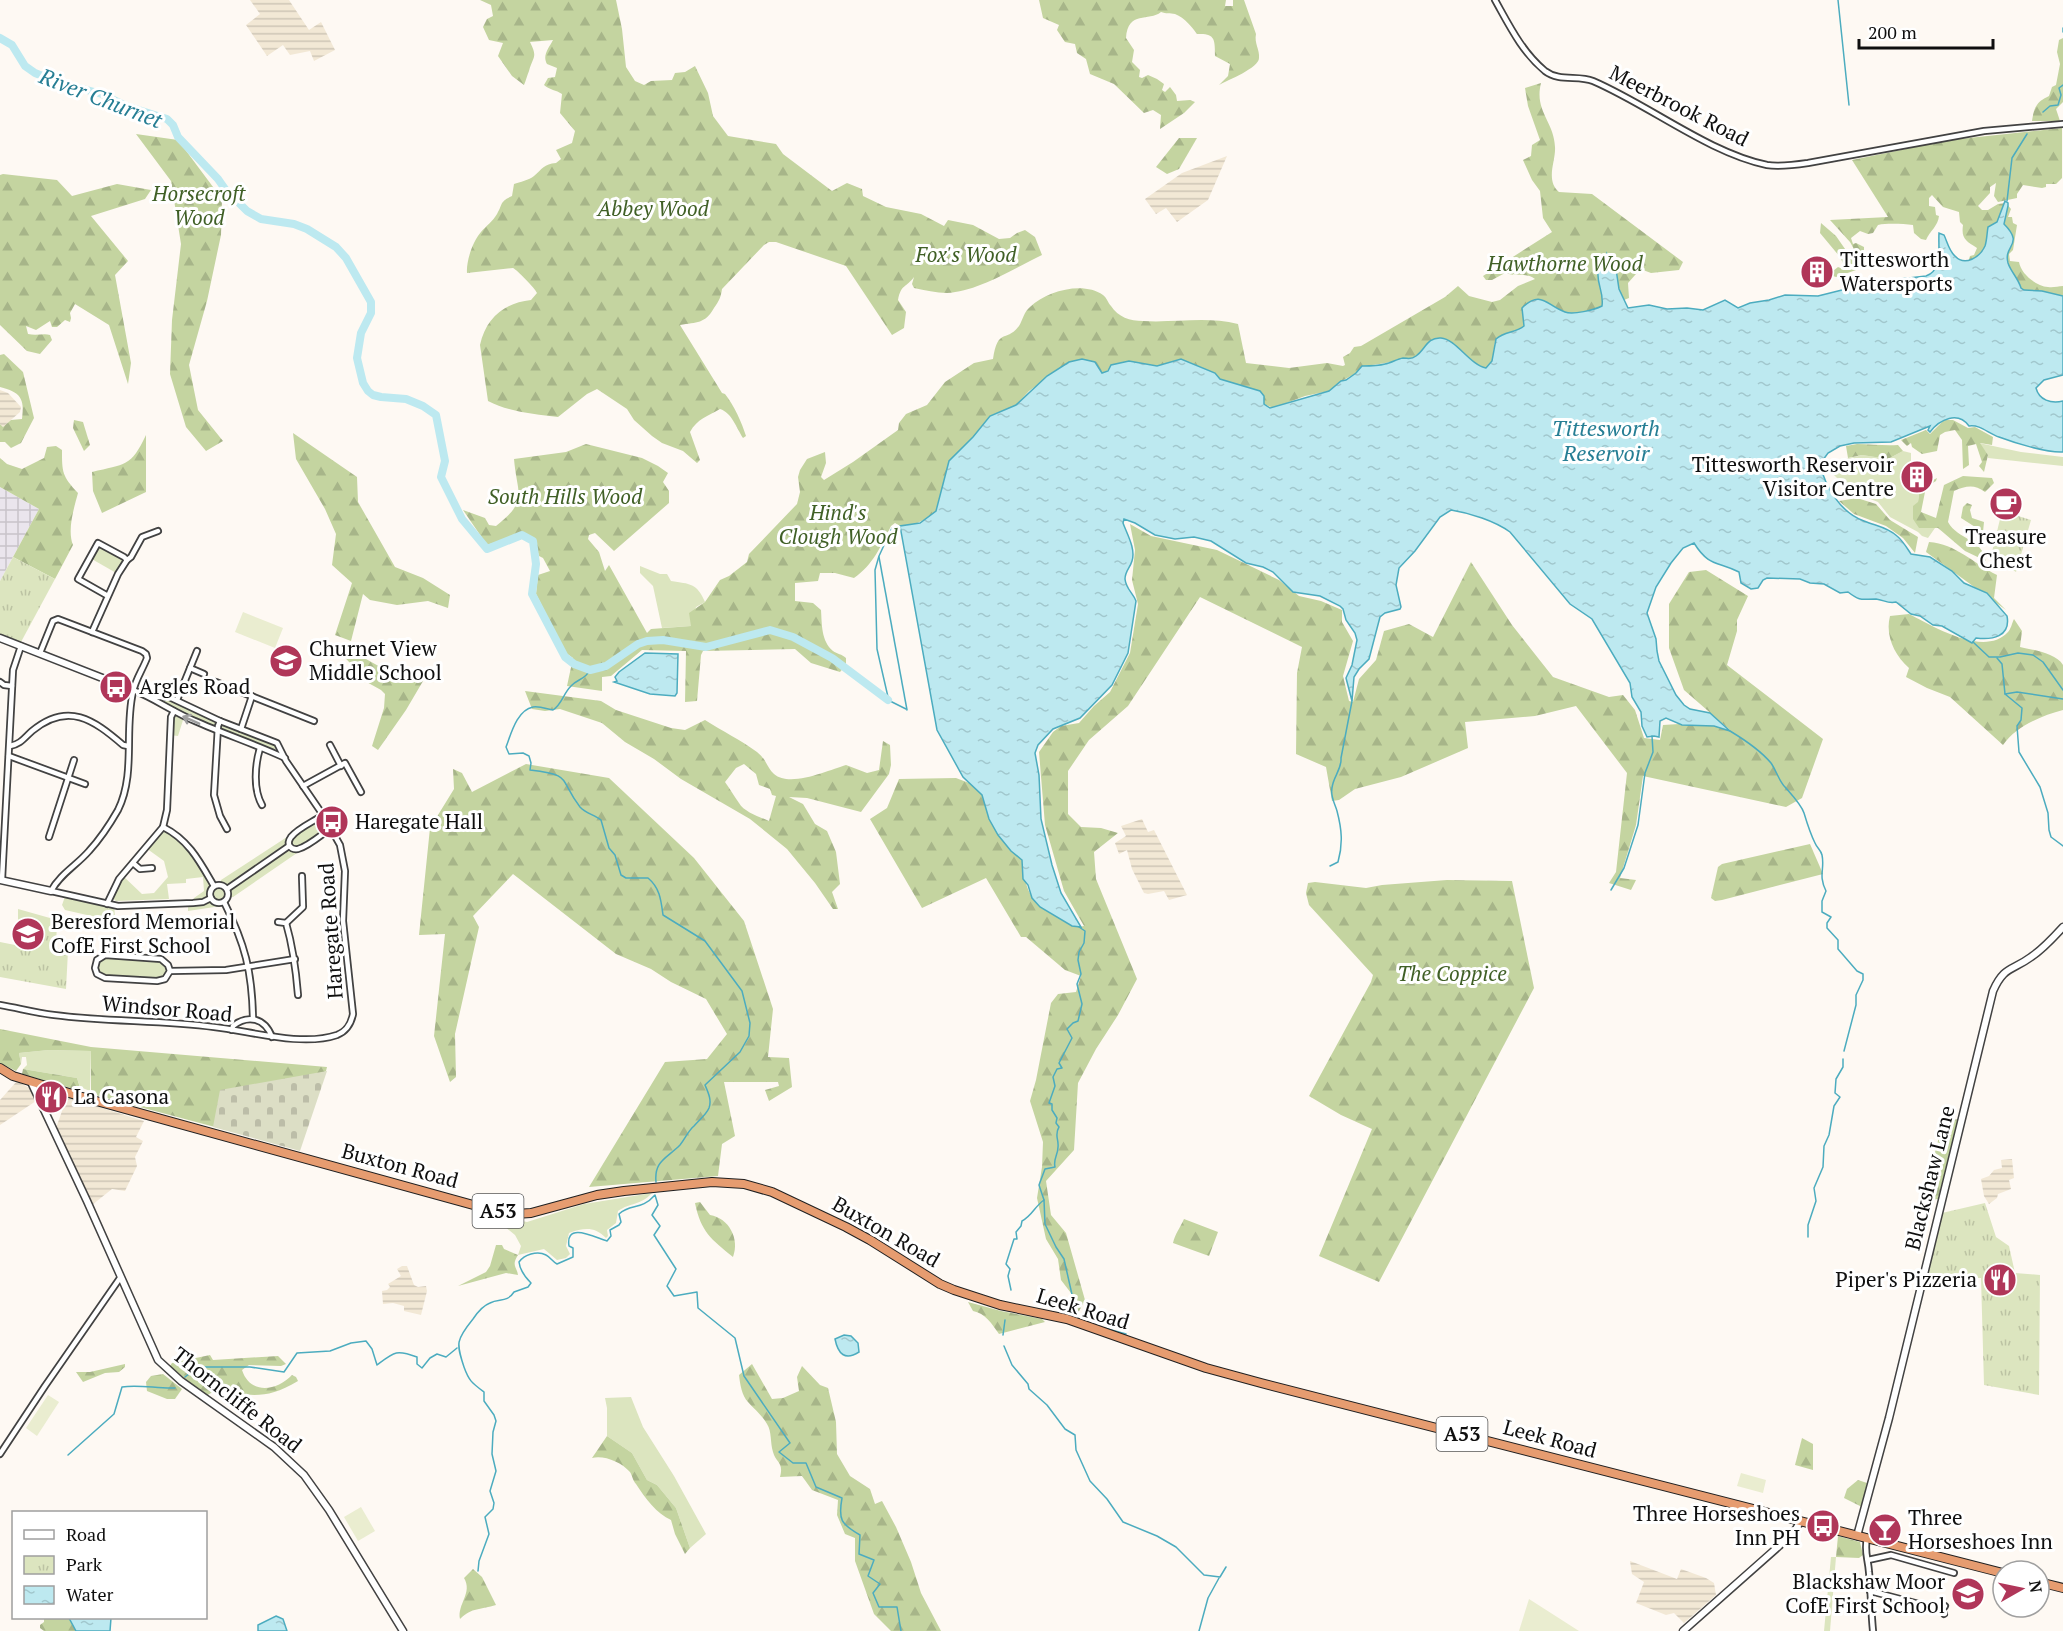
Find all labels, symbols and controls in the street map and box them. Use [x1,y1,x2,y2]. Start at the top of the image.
scale bar [1859,12,1992,50]
text: 200 m [1868,20,1917,44]
street label: Meerbrook Road [1605,58,1754,152]
water label: River Churnet [35,61,167,134]
park label: Horsecroft Wood [151,179,247,231]
park label: Abbey Wood [595,194,710,222]
park label: Fox's Wood [914,240,1017,268]
place label: Tittesworth Watersports [1840,245,1953,297]
park label: Hawthorne Wood [1486,249,1644,277]
building icon: Tittesworth Watersports [1799,254,1835,290]
water label: Tittesworth Reservoir [1552,413,1660,467]
place label: Tittesworth Reservoir Visitor Centre [1692,450,1894,502]
building icon: Tittesworth Reservoir Visitor Centre [1899,459,1935,495]
park label: South Hills Wood [488,482,643,510]
cafe icon: Treasure Chest [1988,486,2024,522]
park label: Hind's Clough Wood [778,498,898,550]
place label: Treasure Chest [1965,522,2047,574]
place label: Churnet View Middle School [309,634,442,686]
school or university icon: Churnet View Middle School [268,643,304,679]
bus stop icon: Argles Road [98,669,134,705]
place label: Argles Road [139,672,251,700]
one-way arrow [183,713,201,725]
bus stop icon: Haregate Hall [314,804,350,840]
place label: Haregate Hall [355,807,483,835]
street label: Haregate Road [311,862,349,1000]
place label: Beresford Memorial CofE First School [51,907,235,959]
school or university icon: Beresford Memorial CofE First School [10,916,46,952]
park label: The Coppice [1397,959,1507,987]
street label: Windsor Road [101,988,234,1028]
restaurant icon: La Casona [33,1079,69,1115]
place label: La Casona [74,1082,170,1110]
street label: Blackshaw Lane [1898,1103,1961,1253]
street label: Buxton Road [339,1136,462,1194]
street label: Buxton Road [828,1189,946,1273]
road number: A53 [472,1194,524,1228]
restaurant icon: Piper's Pizzeria [1982,1262,2018,1298]
place label: Piper's Pizzeria [1835,1265,1977,1293]
street label: Leek Road [1034,1281,1133,1335]
street label: Thorncliffe Road [167,1340,308,1459]
street label: Leek Road [1501,1412,1600,1464]
road number: A53 [1436,1417,1488,1451]
place label: Three Horseshoes Inn PH [1633,1499,1800,1551]
place label: Three Horseshoes Inn [1908,1503,2053,1555]
bus stop icon: Three Horseshoes Inn PH [1805,1508,1841,1544]
legend [12,1511,207,1619]
bar icon: Three Horseshoes Inn [1867,1512,1903,1548]
text: Road [66,1522,106,1546]
text: Park [66,1552,103,1576]
north arrow [1991,1559,2051,1619]
place label: Blackshaw Moor CofE First School [1785,1567,1945,1619]
school or university icon: Blackshaw Moor CofE First School [1950,1576,1986,1612]
text: N [2024,1579,2048,1594]
text: Water [66,1582,113,1606]

